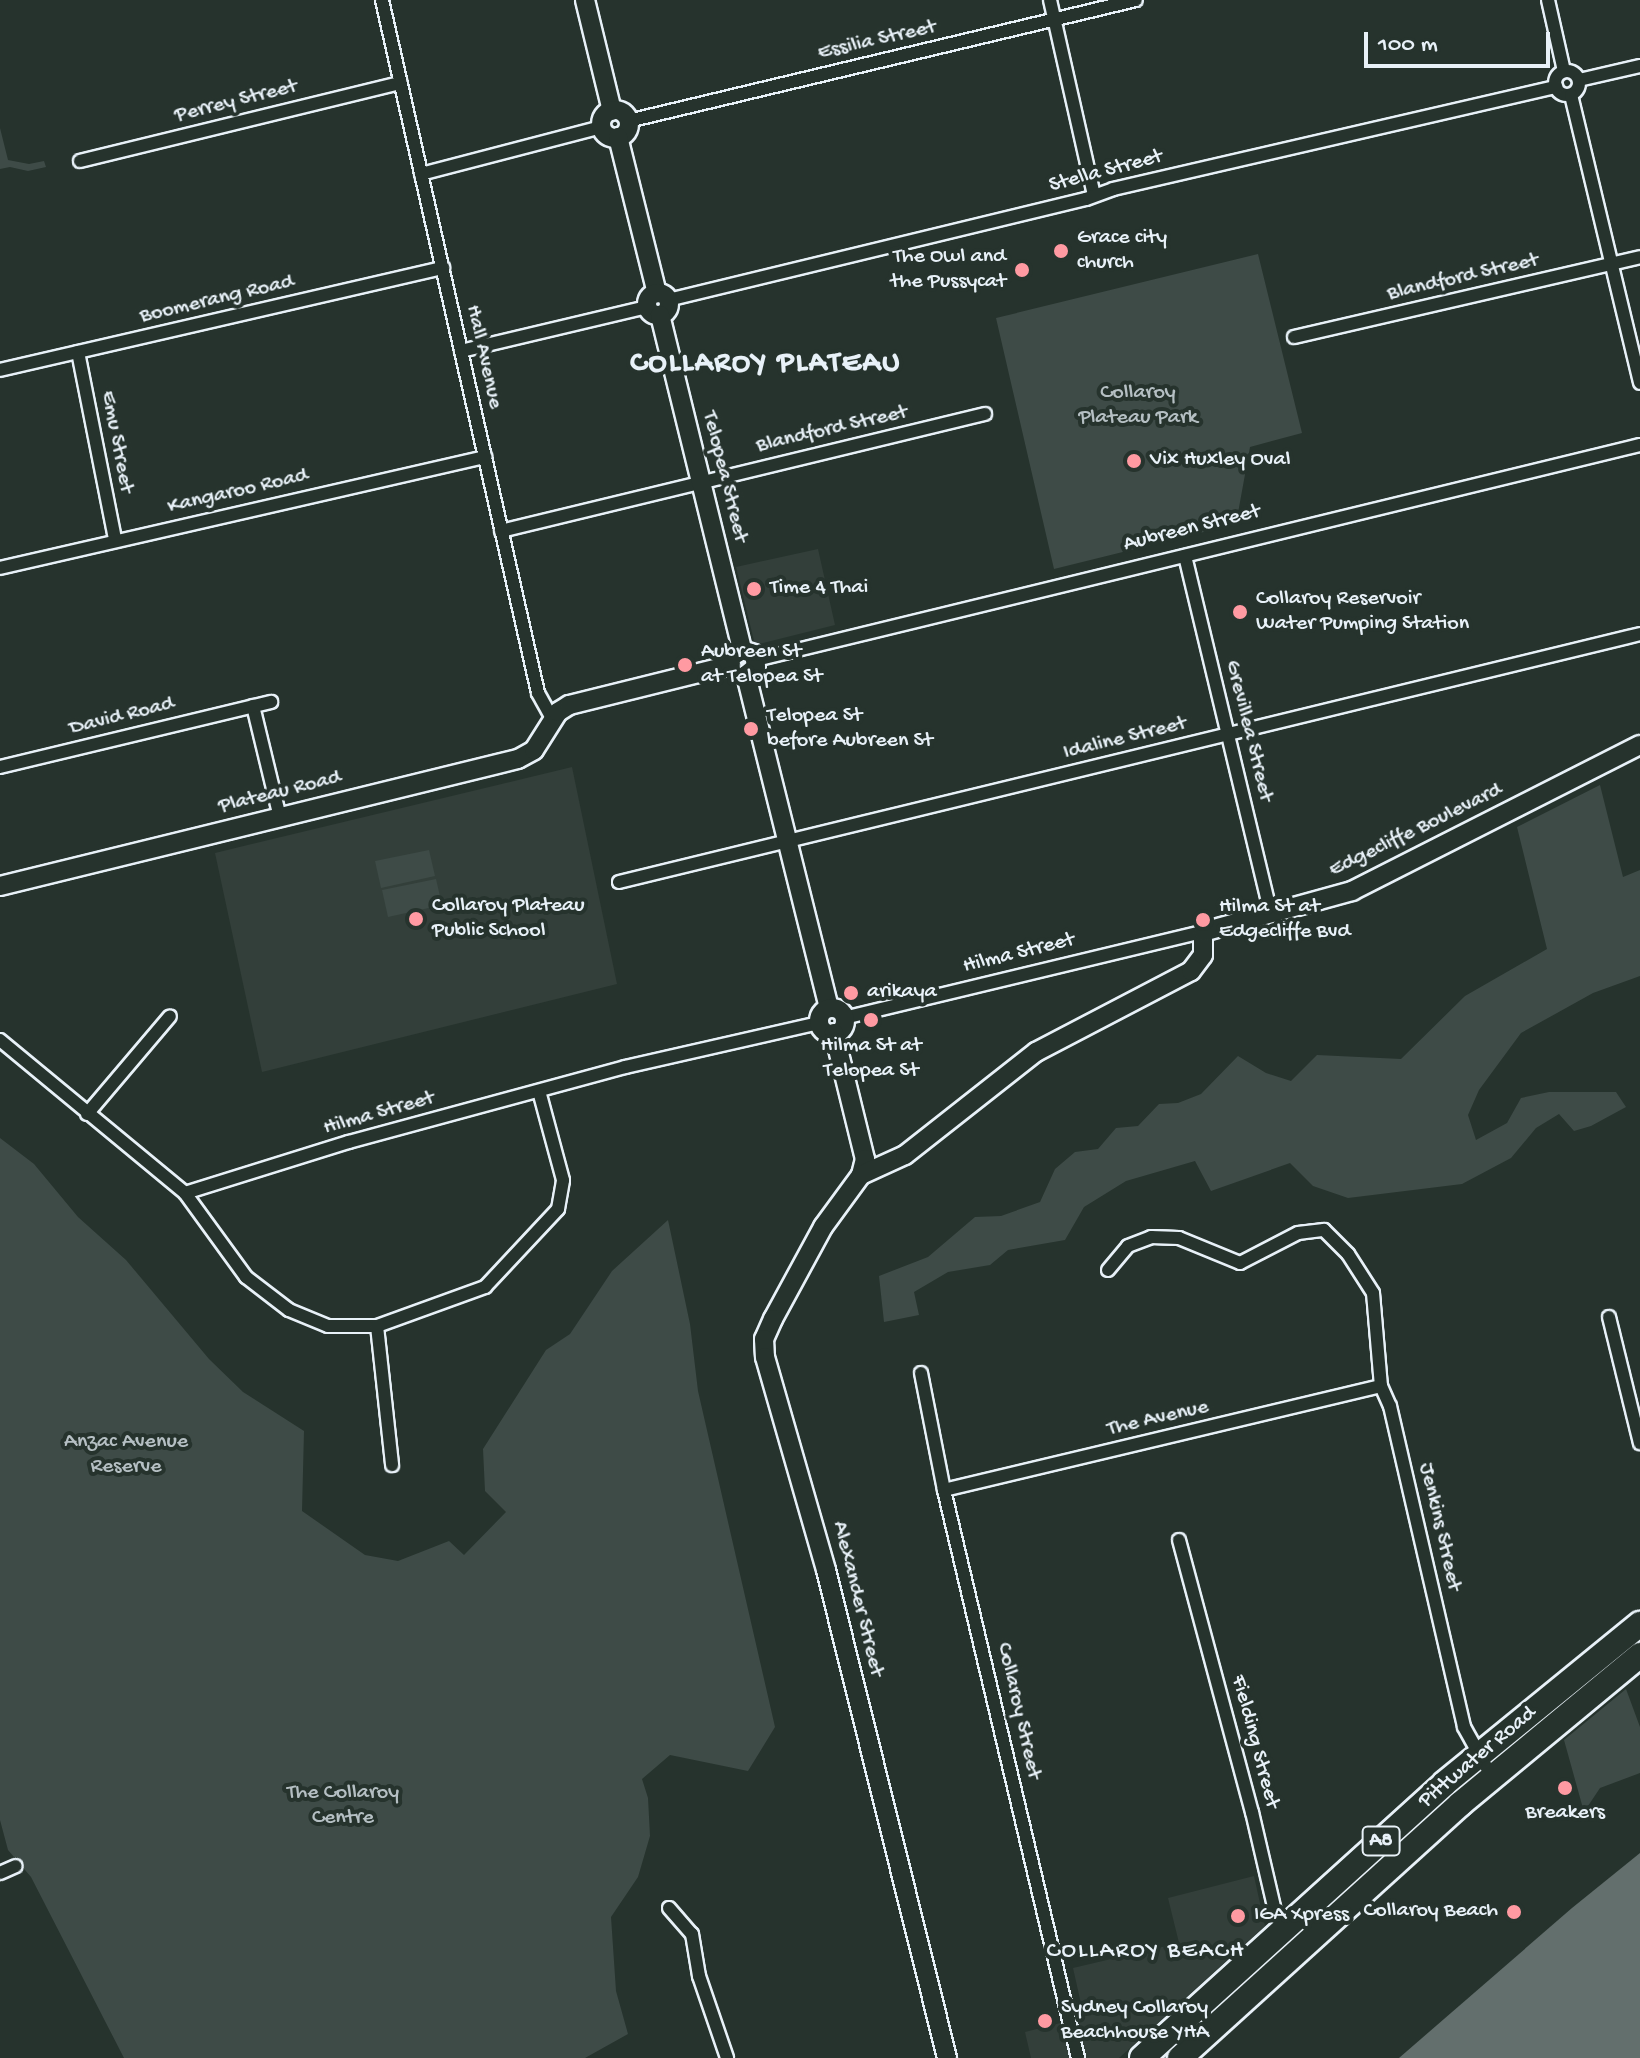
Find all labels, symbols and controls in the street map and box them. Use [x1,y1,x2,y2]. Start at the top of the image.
street label: Essilia Street [815,15,939,67]
scale bar [1368,16,1554,66]
text: 100 m [1378,31,1438,60]
street label: Perrey Street [172,74,300,130]
street label: Stella Street [1046,144,1166,200]
place label: Grace city church [1077,225,1167,276]
marker: Grace city church [1052,242,1070,260]
place label: The Owl and the Pussycat [890,244,1006,296]
street label: Blandford Street [1385,248,1541,308]
marker: The Owl and the Pussycat [1013,261,1031,279]
street label: Boomerang Road [137,269,297,331]
street label: Hall Avenue [458,302,508,412]
district label: COLLAROY PLATEAU [630,347,902,383]
park label: Collaroy Plateau Park [1078,380,1198,432]
street label: Emu Street [93,389,139,495]
street label: Blandford Street [754,400,910,460]
street label: Telopea Street [695,409,753,545]
place label: Vix Huxley Oval [1150,448,1290,474]
marker: Vix Huxley Oval [1125,452,1143,470]
street label: Kangaroo Road [165,463,311,521]
street label: Aubreen Street [1121,499,1263,559]
place label: Time 4 Thai [770,576,868,602]
marker: Time 4 Thai [745,580,763,598]
place label: Collaroy Reservoir Water Pumping Station [1256,586,1469,638]
marker: Collaroy Reservoir Water Pumping Station [1231,603,1249,621]
place label: Aubreen St at Telopea St [701,639,822,690]
marker: Aubreen St at Telopea St [676,656,694,674]
street label: Grevillea Street [1218,658,1278,804]
street label: David Road [67,691,177,743]
place label: Telopea St before Aubreen St [767,703,933,754]
street label: Idaline Street [1061,711,1189,767]
marker: Telopea St before Aubreen St [742,720,760,738]
street label: Plateau Road [216,765,344,821]
street label: Edgecliffe Boulevard [1325,778,1507,884]
place label: Collaroy Plateau Public School [432,893,585,944]
place label: Hilma St at Edgecliffe Bvd [1219,894,1350,946]
marker: Collaroy Plateau Public School [407,910,425,928]
marker: Hilma St at Edgecliffe Bvd [1194,911,1212,929]
street label: Hilma Street [961,927,1077,981]
place label: arikaya [867,980,937,1006]
marker: arikaya [842,984,860,1002]
marker: Hilma St at Telopea St [862,1011,880,1029]
place label: Hilma St at Telopea St [821,1033,921,1084]
street label: Hilma Street [321,1086,437,1142]
street label: The Avenue [1105,1395,1211,1443]
park label: Anzac Avenue Reserve [64,1429,188,1480]
street label: Jenkins Street [1411,1460,1467,1594]
street label: Alexander Street [825,1519,889,1679]
street label: Collaroy Street [989,1640,1047,1782]
street label: Fielding Street [1224,1673,1284,1811]
street label: Pittwater Road [1414,1701,1542,1815]
marker: Breakers [1556,1779,1574,1797]
park label: The Collaroy Centre [287,1780,399,1832]
place label: Breakers [1525,1801,1605,1827]
road number: A8 [1361,1825,1401,1857]
place label: Collaroy Beach [1363,1899,1498,1925]
place label: IGA Xpress [1254,1903,1349,1929]
marker: Collaroy Beach [1505,1903,1523,1921]
marker: IGA Xpress [1229,1907,1247,1925]
district label: COLLAROY BEACH [1046,1938,1246,1966]
place label: Sydney Collaroy Beachhouse YHA [1061,1995,1209,2046]
marker: Sydney Collaroy Beachhouse YHA [1036,2012,1054,2030]

